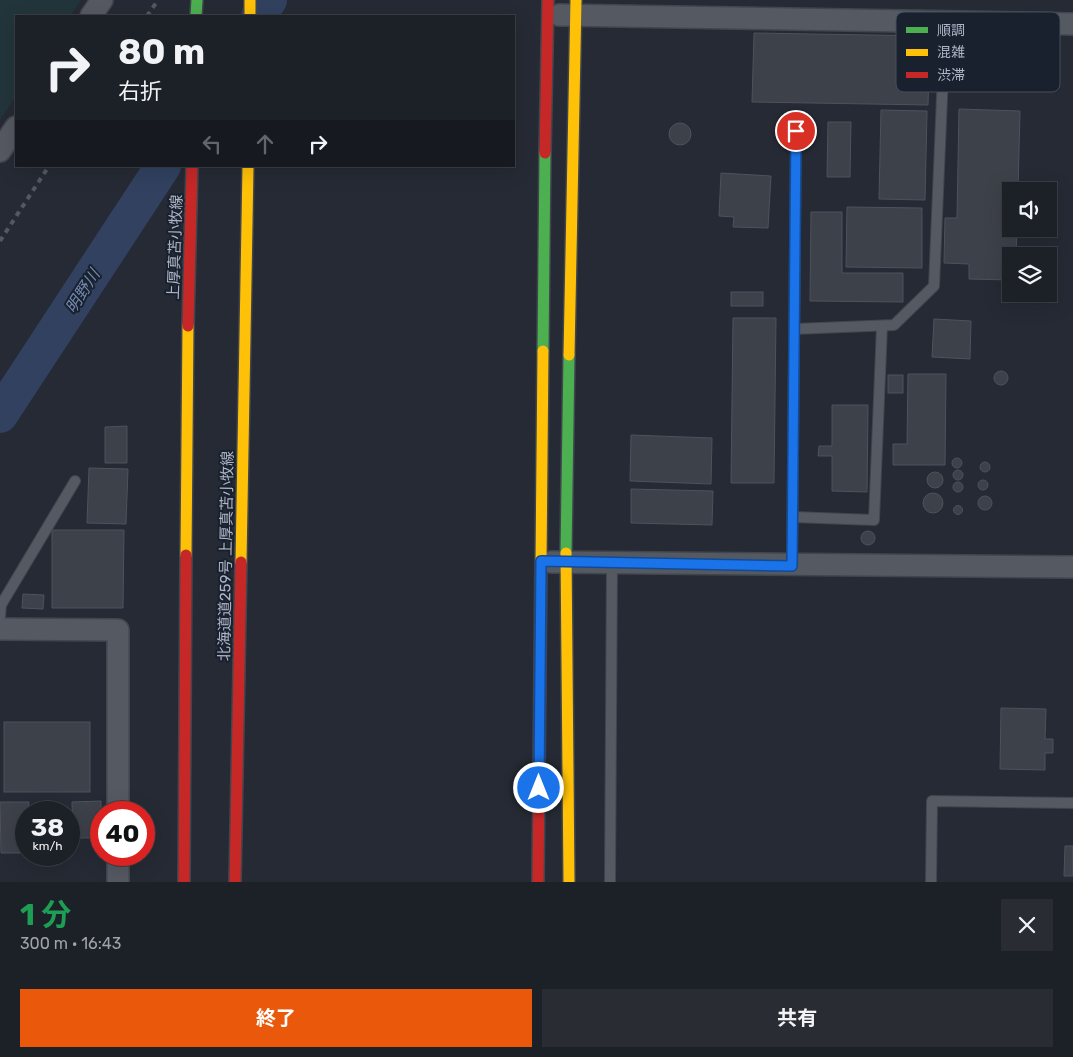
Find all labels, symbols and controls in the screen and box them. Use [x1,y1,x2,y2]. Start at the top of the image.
legend [896,12,1060,92]
text: 順調 [937,22,965,39]
text: 80 m [118,31,205,73]
icon: right [35,35,100,100]
text: 混雑 [937,44,965,61]
text: 渋滞 [937,67,965,84]
text: 右折 [118,78,162,105]
pin [775,110,817,152]
icon: arrive [782,117,810,145]
icon: left [198,130,226,158]
icon: ahead [251,130,279,158]
icon: right [304,130,332,158]
map controls [1002,182,1057,302]
button: sound [1002,182,1057,237]
street label: 上厚真苫小牧線 [164,194,186,300]
button: layers [1002,247,1057,302]
water label: 明野川 [61,264,105,317]
street label: 北海道道259号 上厚真苫小牧線 [215,451,237,661]
position arrow [512,761,564,813]
speed limit sign: 40 [90,801,155,866]
text: 38 [31,813,64,842]
text: km/h [33,839,62,853]
text: 1 分 [20,897,71,933]
button: close [1001,899,1053,951]
text: 300 m · 16:43 [20,934,121,953]
button: 終了 [20,989,532,1047]
button: 共有 [542,989,1053,1047]

